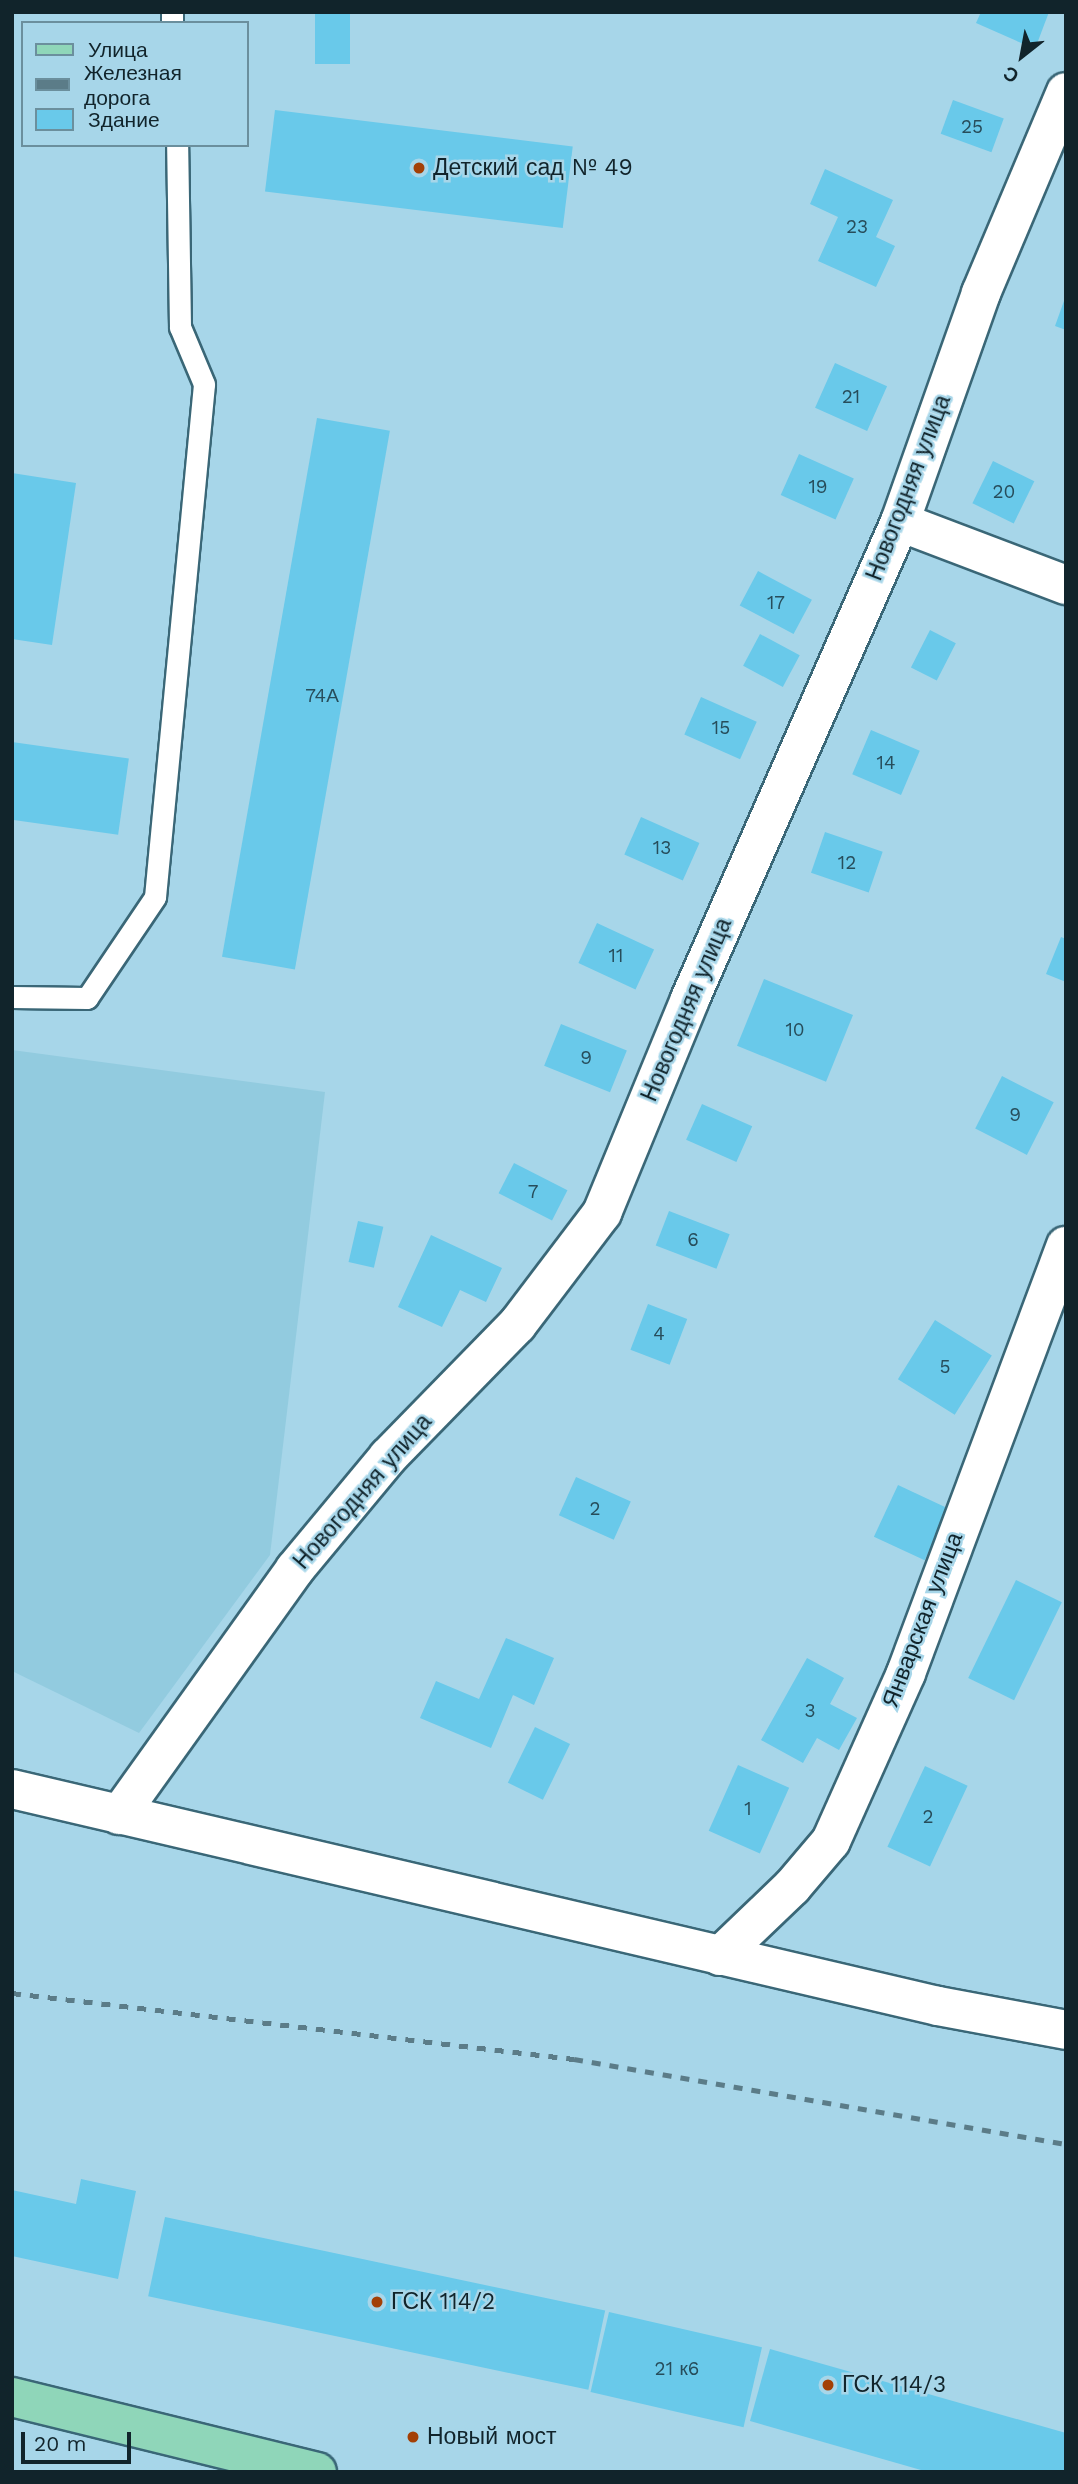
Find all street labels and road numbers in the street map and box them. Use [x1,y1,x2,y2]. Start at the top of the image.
street label: Новогодняя улица [861,391,957,585]
street label: Новогодняя улица [636,914,738,1106]
street label: Новогодняя улица [288,1409,438,1575]
street label: Январская улица [877,1529,969,1711]

